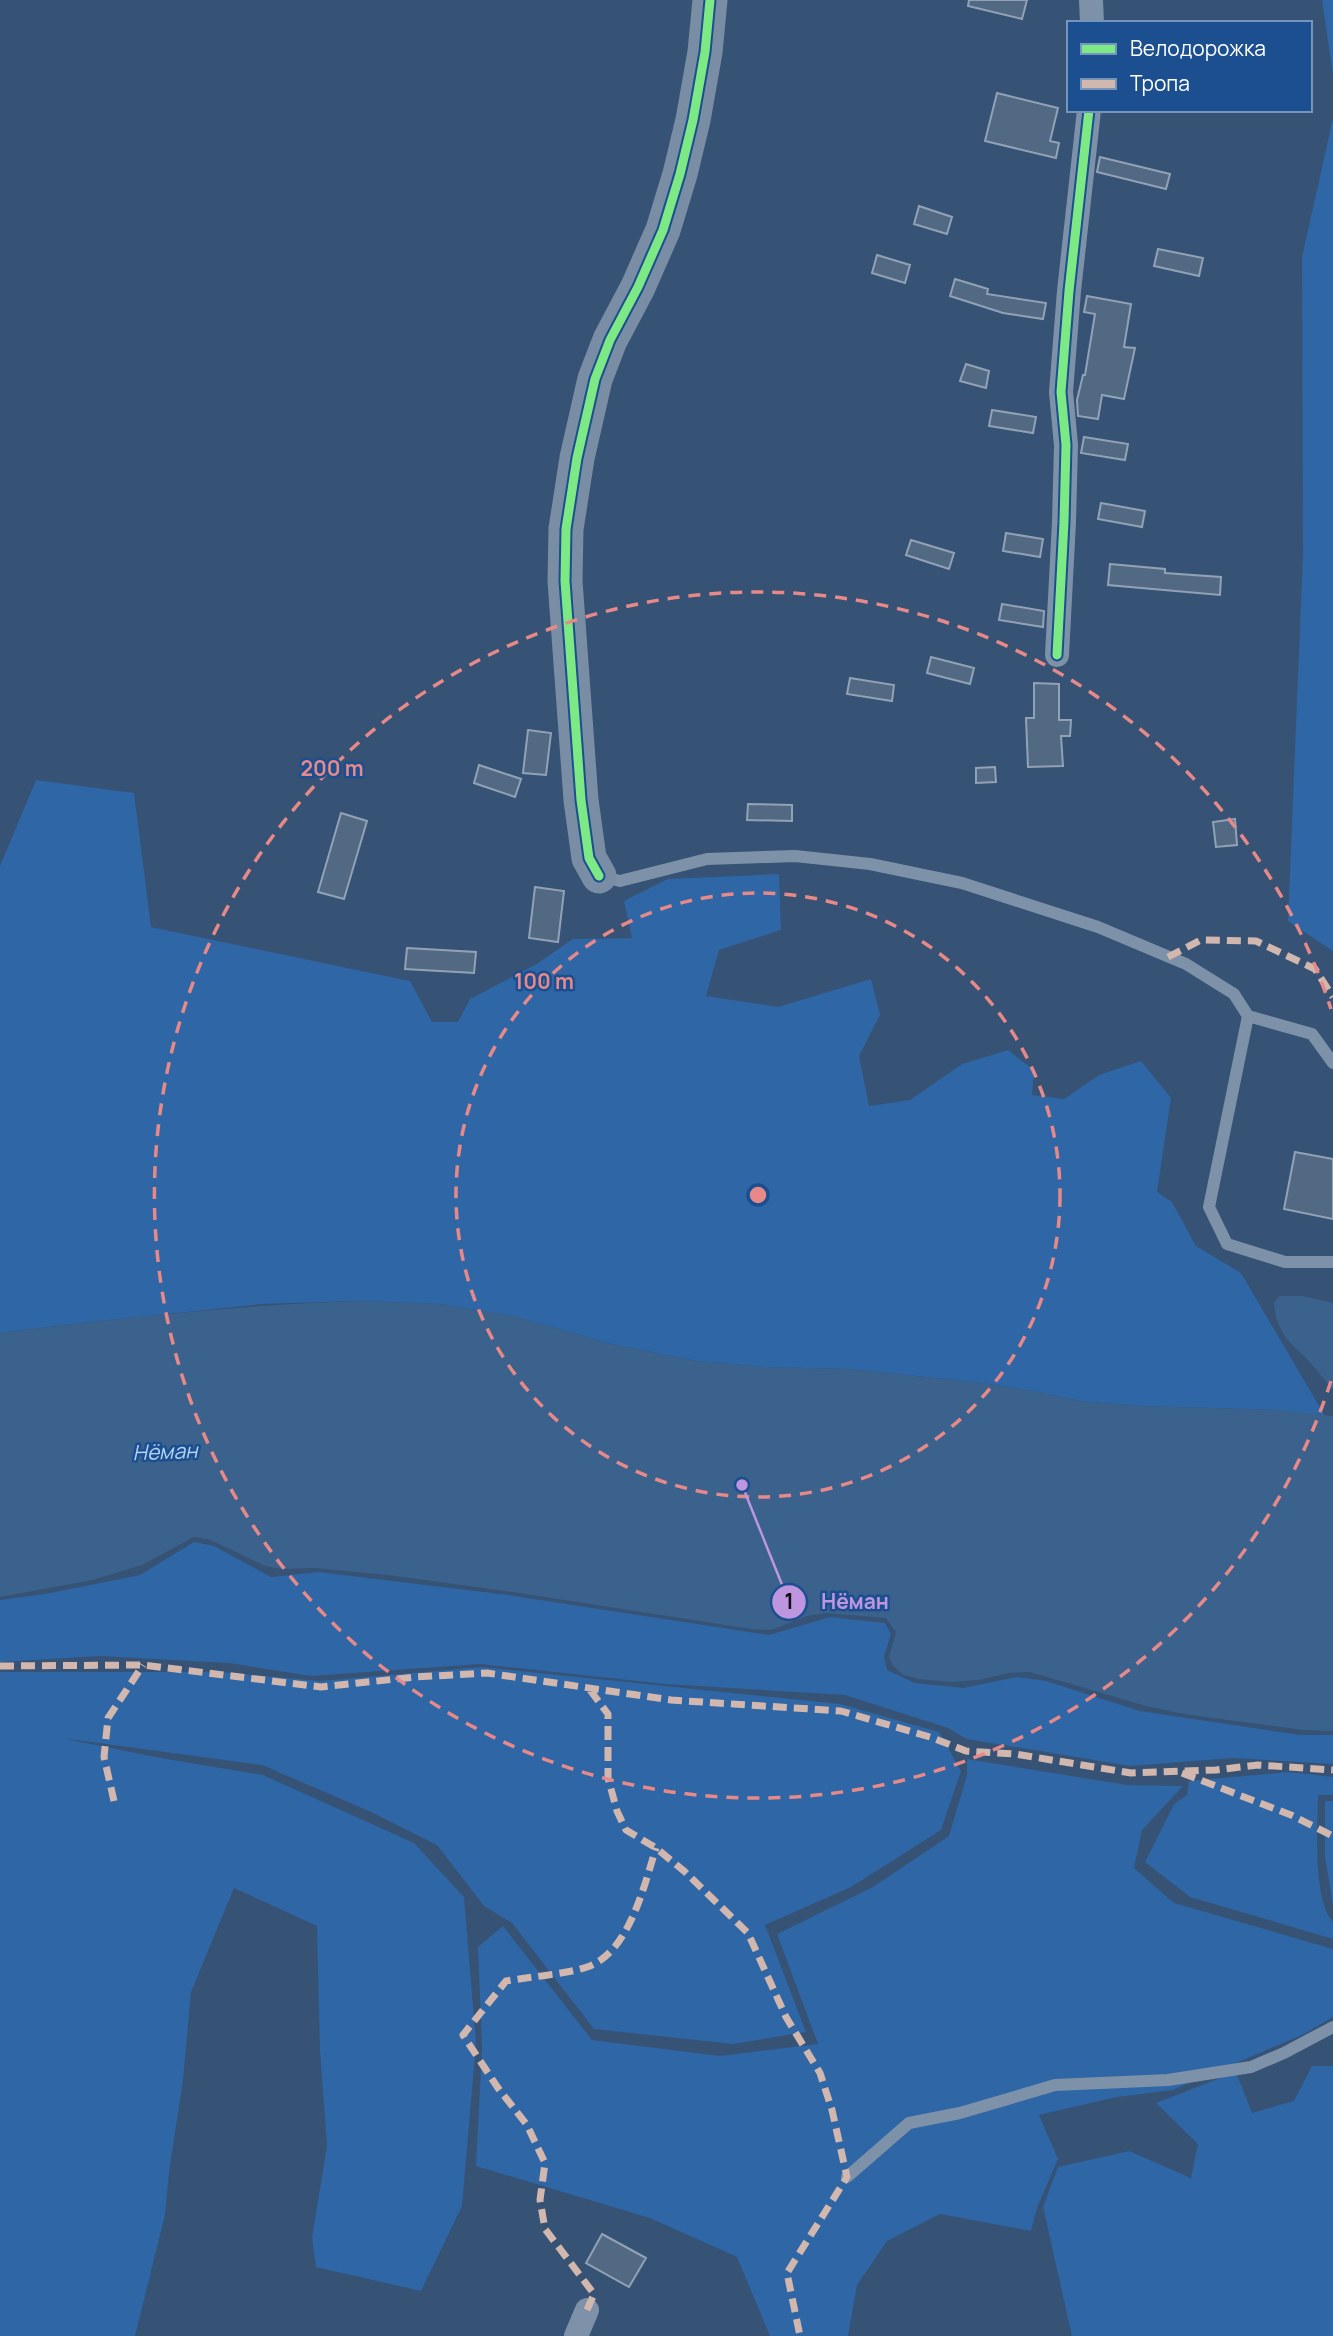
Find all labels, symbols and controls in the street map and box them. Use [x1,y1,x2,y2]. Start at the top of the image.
legend [1067,21,1312,112]
text: Велодорожка [1130,34,1266,62]
text: Тропа [1130,69,1190,97]
text: 200 m [300,754,364,782]
text: 100 m [514,967,574,995]
centre of rings [746,1183,770,1207]
water label: Нёман [132,1436,199,1466]
callout: Нёман [772,1581,903,1623]
text: 1 [784,1587,794,1615]
text: Нёман [821,1587,889,1615]

